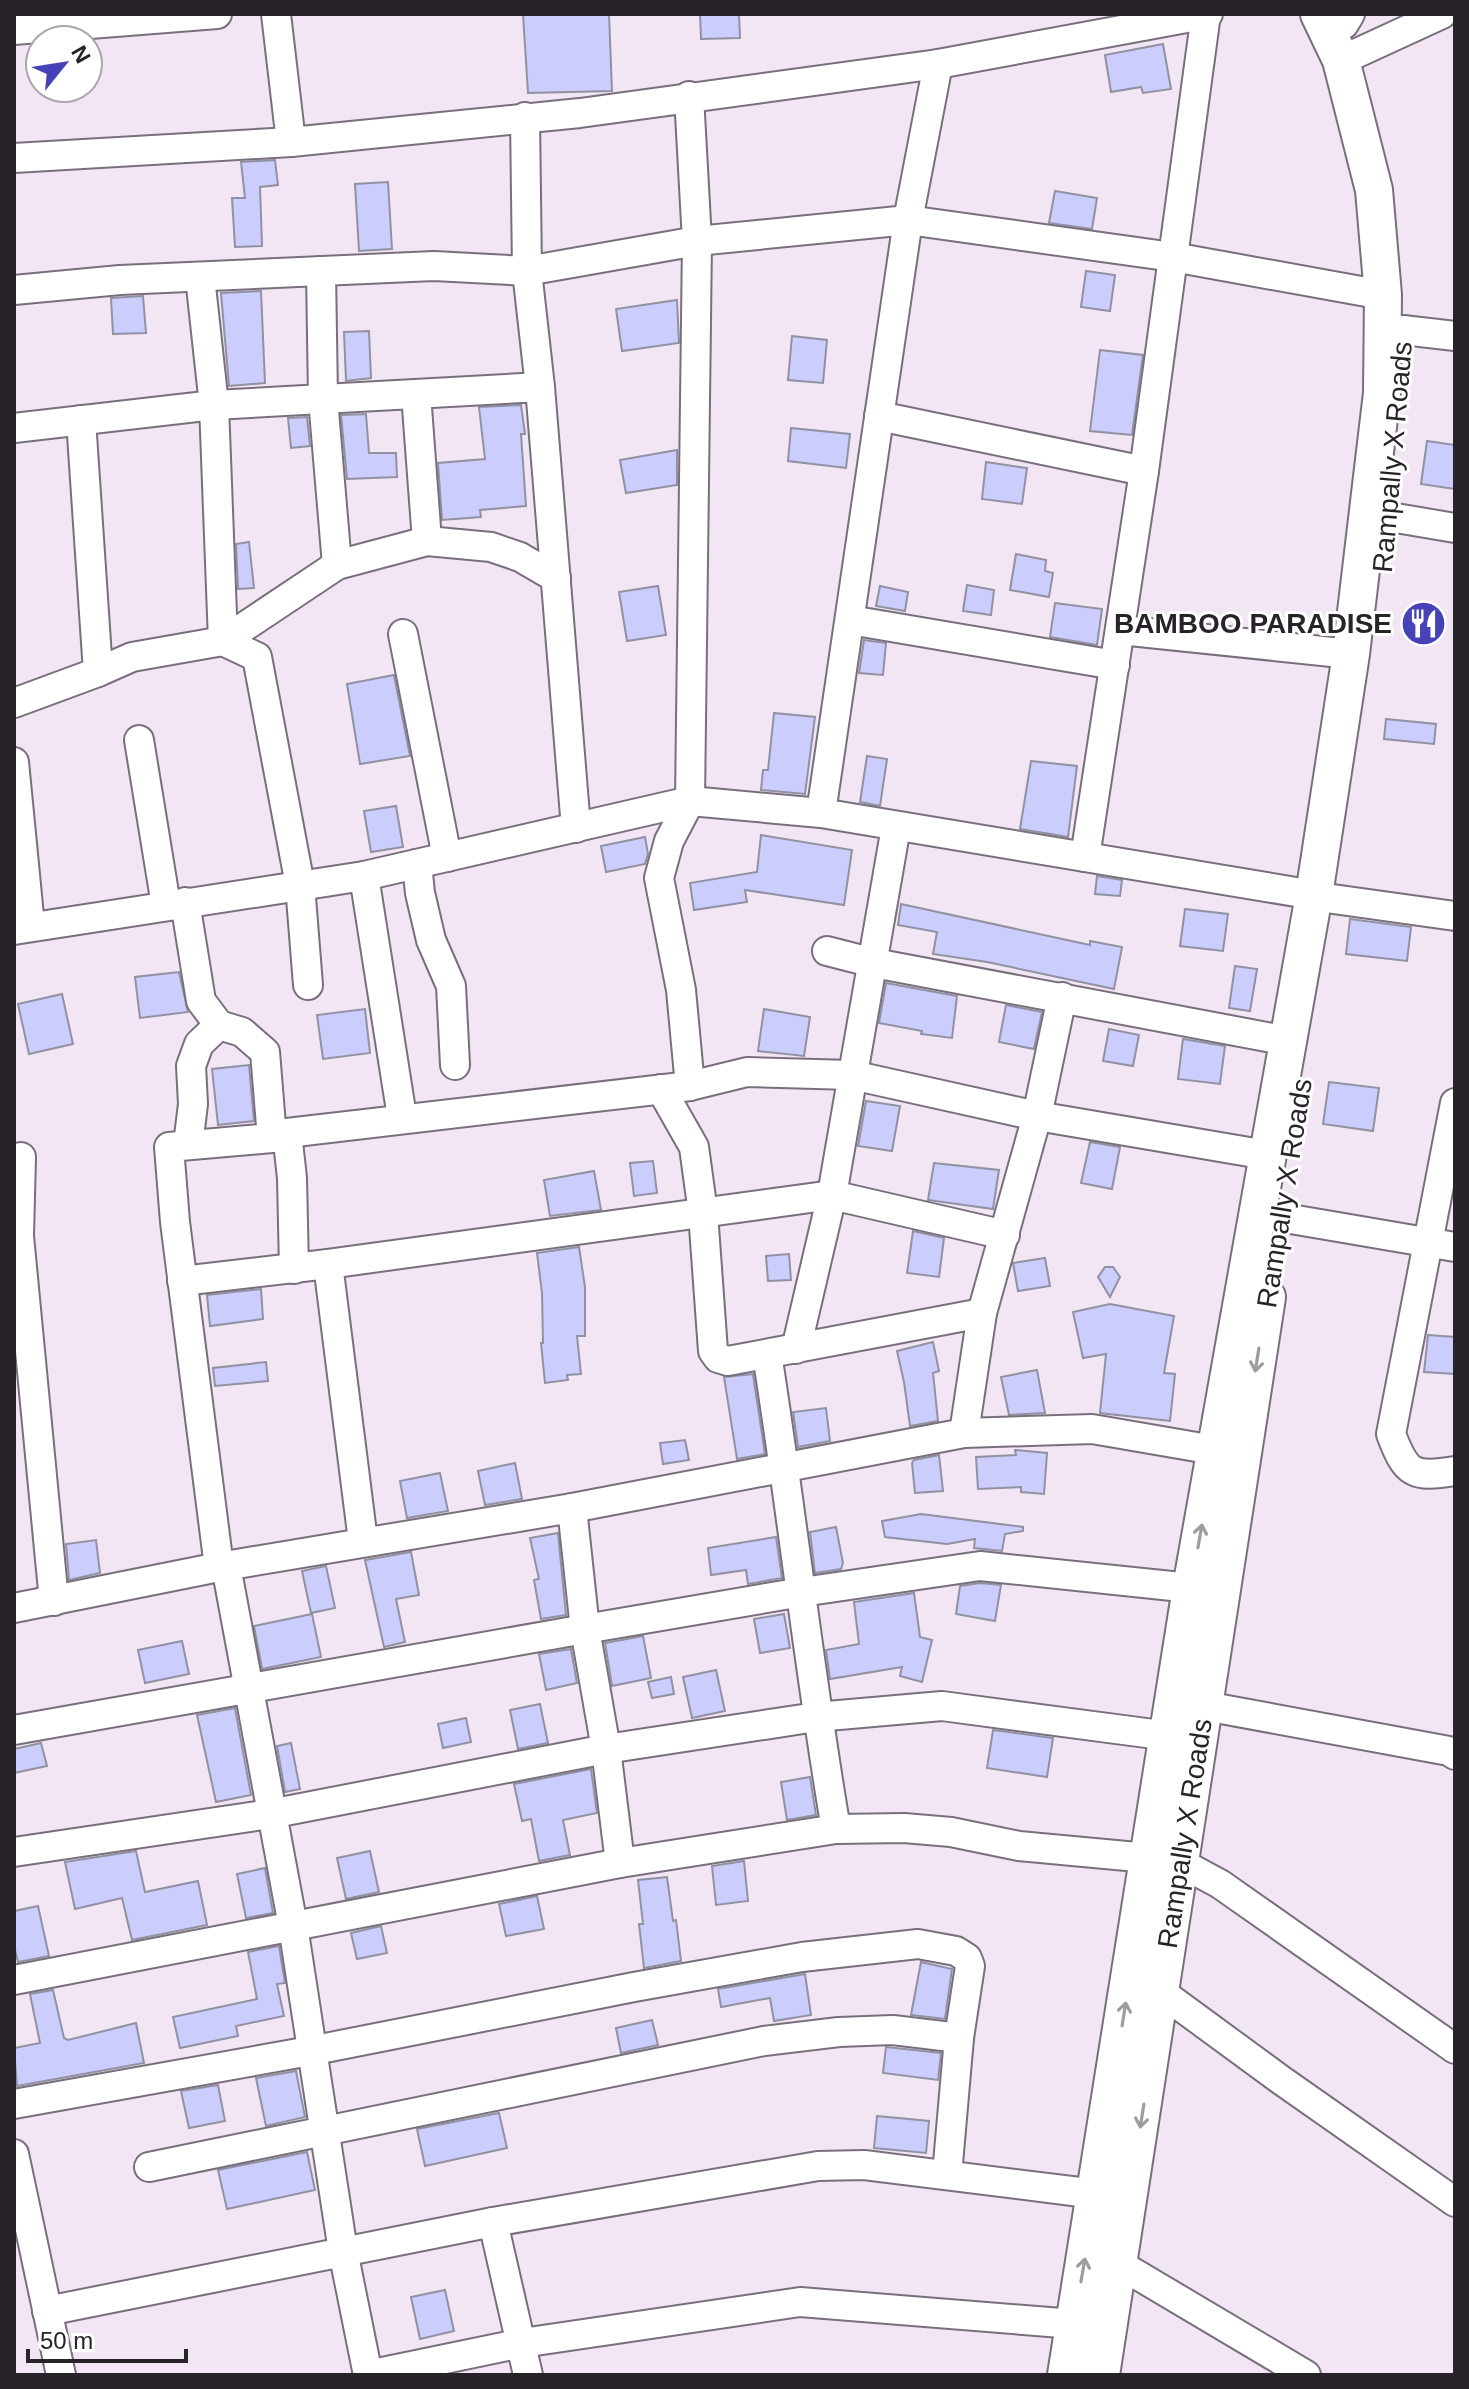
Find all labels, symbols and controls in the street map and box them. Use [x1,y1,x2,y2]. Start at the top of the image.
north arrow [24,24,104,104]
text: N [66,41,96,67]
street label: Rampally X Roads [1367,340,1418,574]
restaurant icon: BAMBOO PARADISE [1399,599,1447,647]
place label: BAMBOO PARADISE [1114,608,1392,639]
street label: Rampally X Roads [1251,1076,1318,1310]
one-way arrow [1249,1347,1264,1373]
one-way arrow [1193,1523,1208,1549]
street label: Rampally X Roads [1152,1716,1218,1950]
one-way arrow [1118,2002,1133,2027]
one-way arrow [1134,2102,1149,2128]
one-way arrow [1076,2258,1091,2284]
scale bar [28,2313,186,2363]
text: 50 m [40,2327,93,2354]

